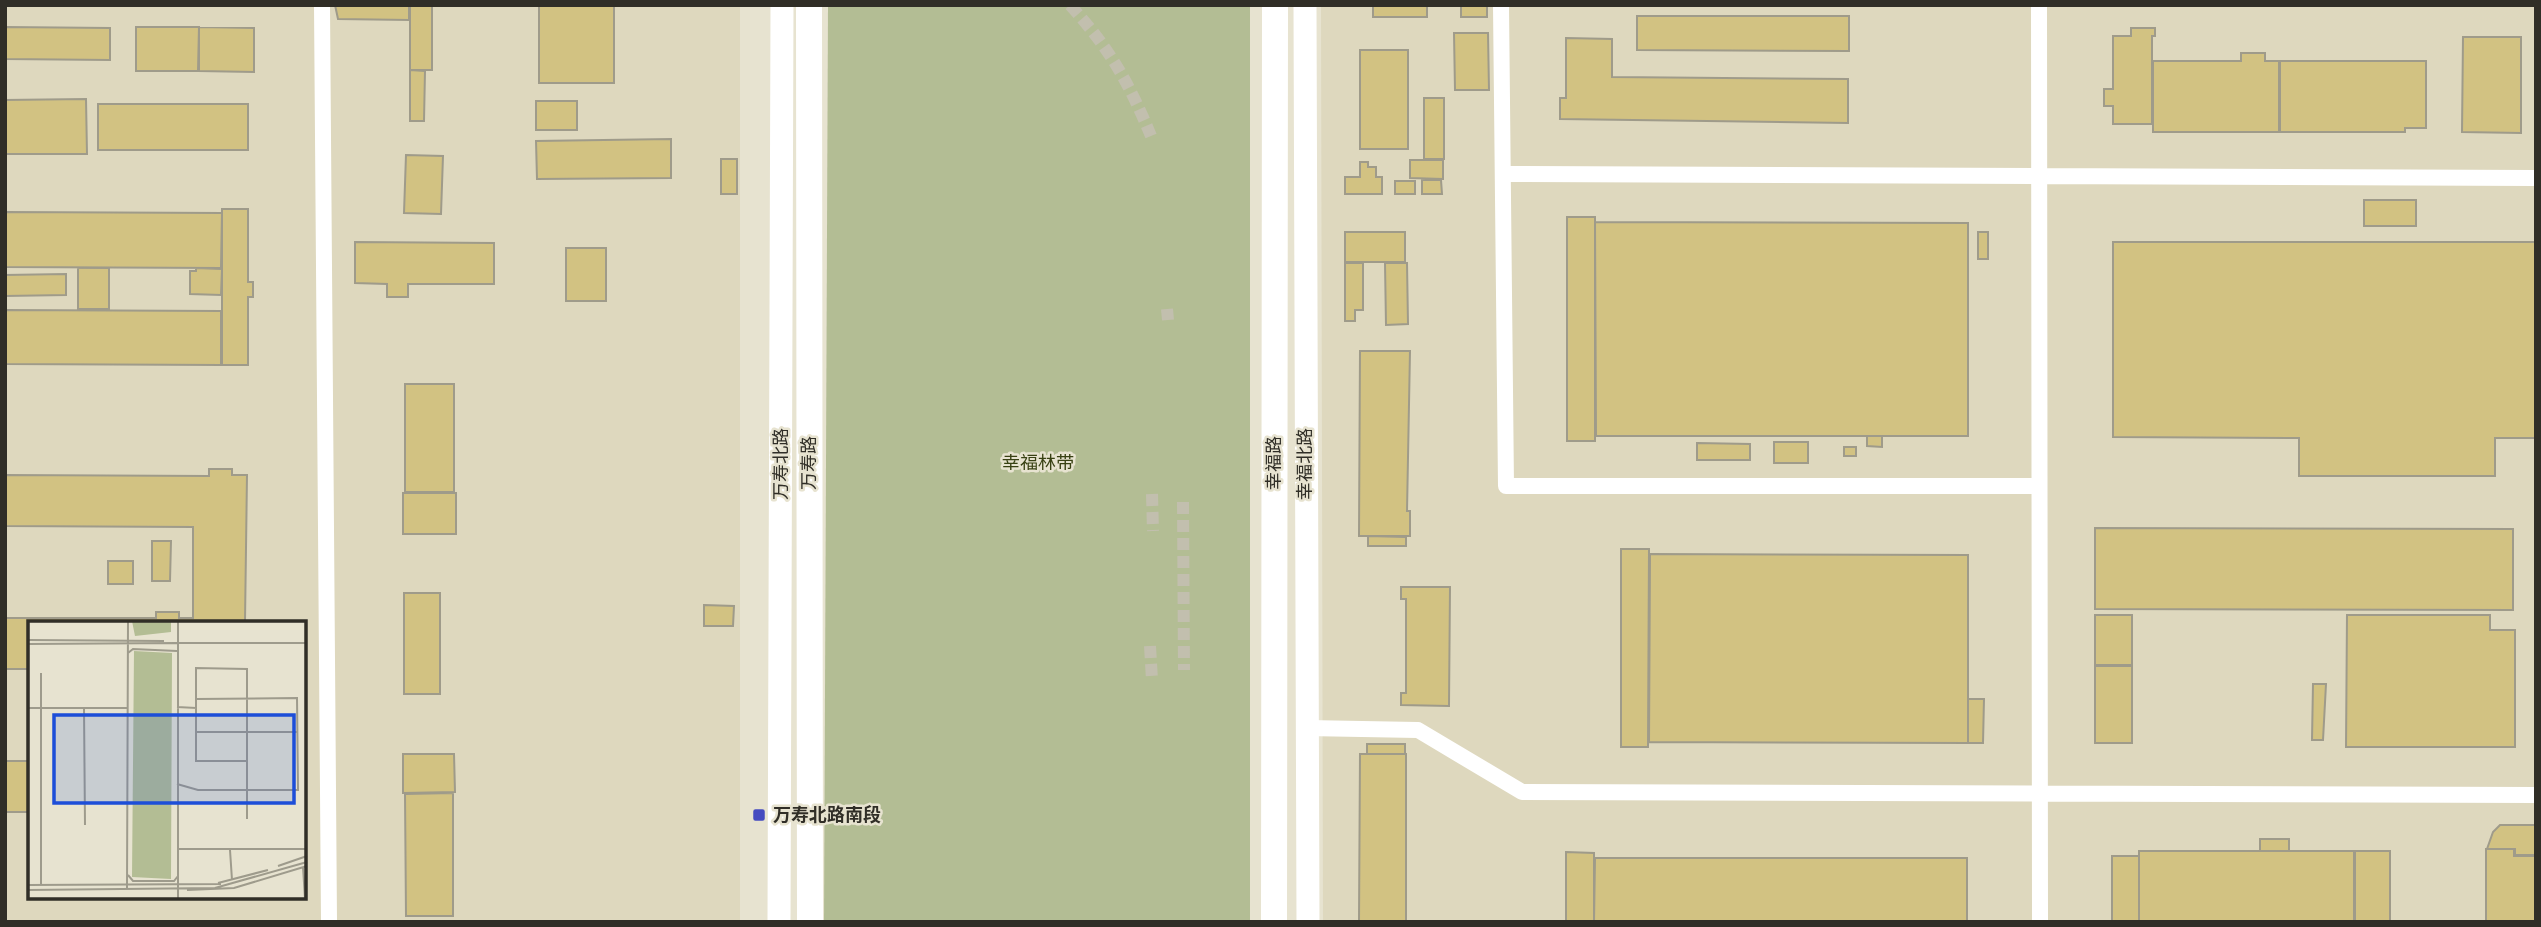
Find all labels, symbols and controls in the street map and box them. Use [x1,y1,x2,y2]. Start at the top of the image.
street label: 万寿北路 [770,428,790,500]
street label: 幸福北路 [1294,428,1314,500]
street label: 万寿路 [798,436,818,490]
street label: 幸福路 [1263,436,1283,490]
park label: 幸福林带 [1002,452,1074,472]
inset map [28,621,306,899]
place label: 万寿北路南段 [773,804,881,824]
marker: 万寿北路南段 [751,807,767,823]

